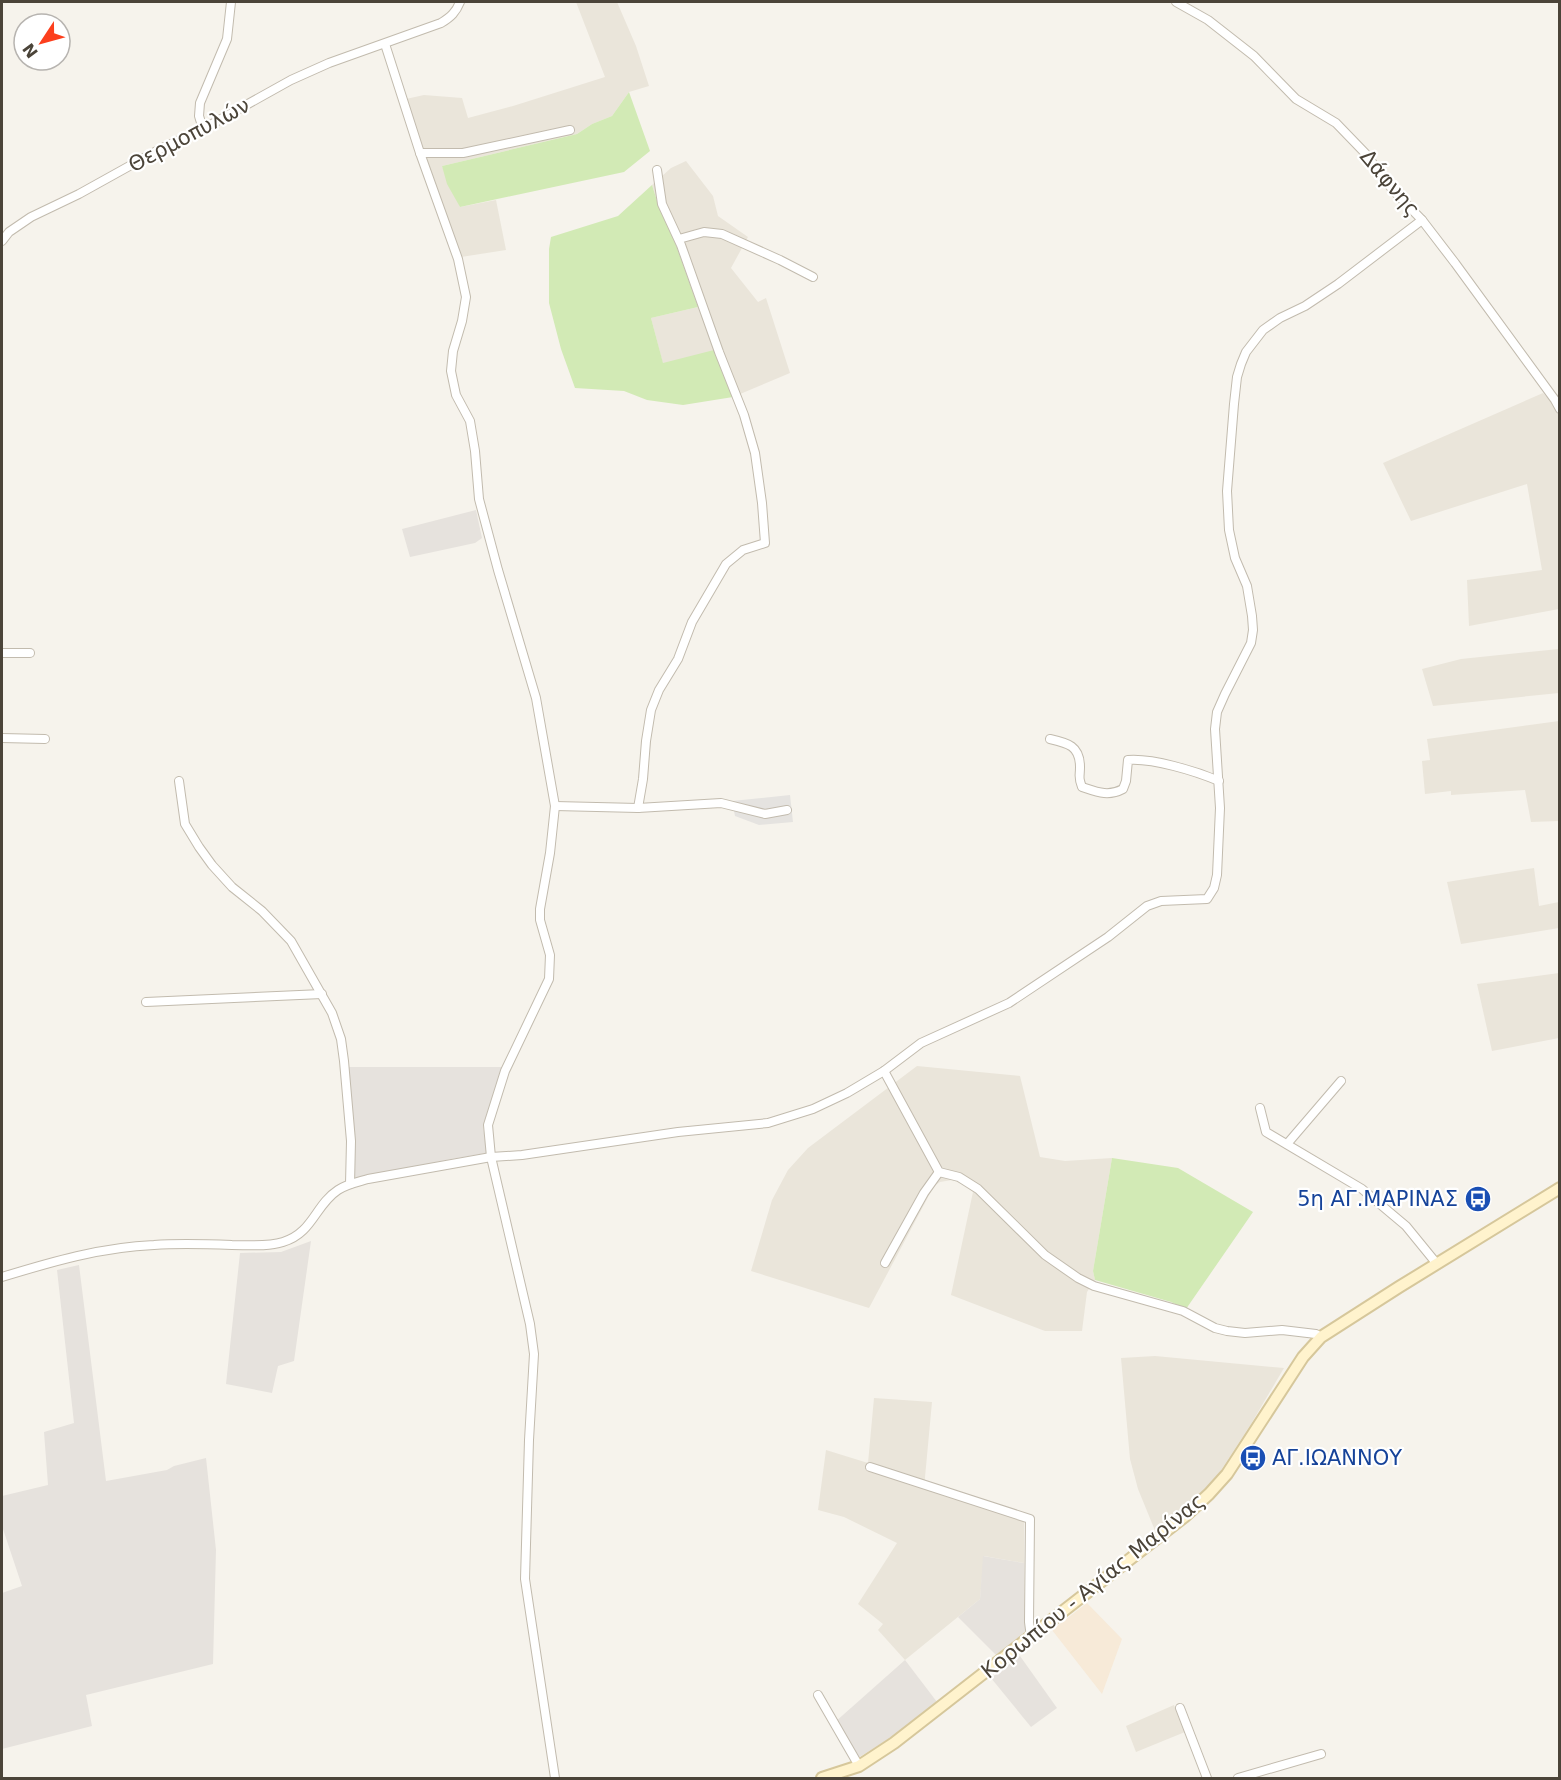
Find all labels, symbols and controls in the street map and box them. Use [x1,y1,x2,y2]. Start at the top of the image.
north arrow [12,12,72,72]
text: N [19,40,42,62]
street label: Θερμοπυλών [124,93,254,177]
street label: Δάφνης [1355,145,1425,221]
bus stop icon: 5η ΑΓ.ΜΑΡΙΝΑΣ [1463,1184,1493,1214]
place label: 5η ΑΓ.ΜΑΡΙΝΑΣ [1297,1187,1458,1211]
bus stop icon: ΑΓ.ΙΩΑΝΝΟΥ [1238,1443,1268,1473]
place label: ΑΓ.ΙΩΑΝΝΟΥ [1272,1446,1402,1470]
street label: Κορωπίου - Αγίας Μαρίνας [977,1488,1209,1684]

